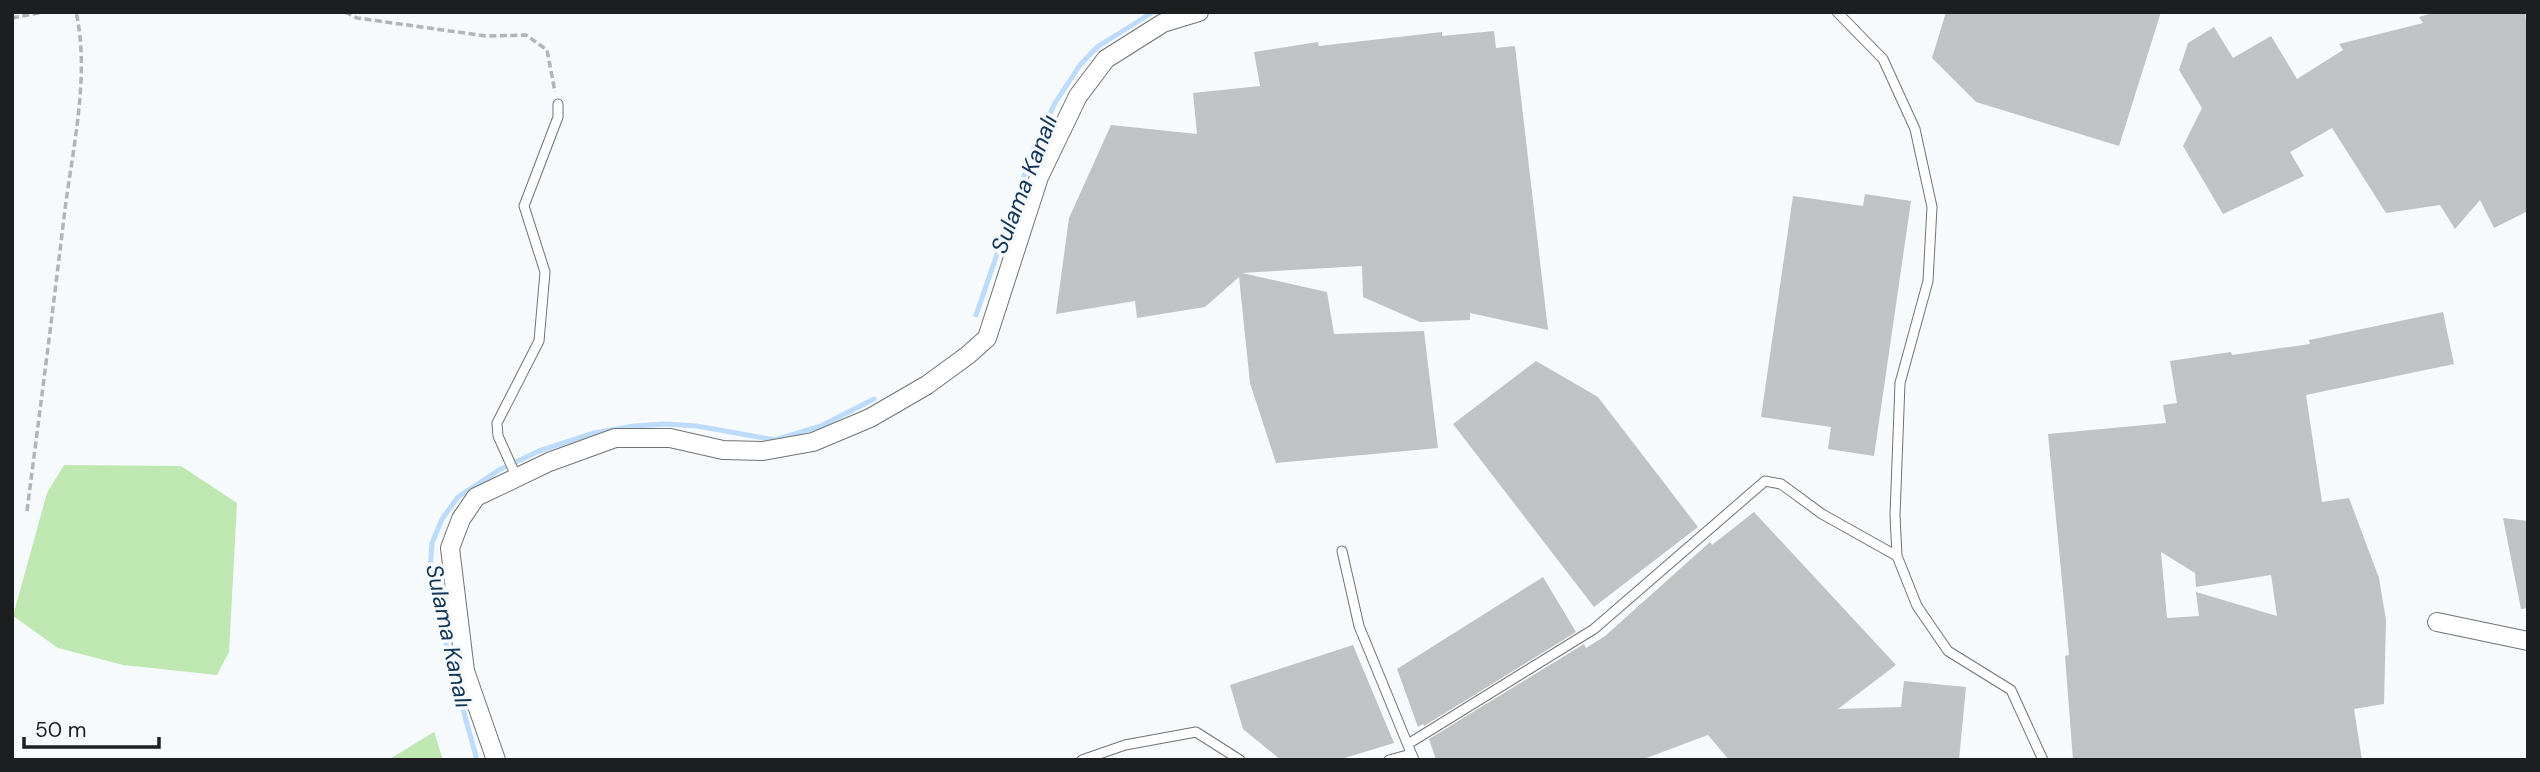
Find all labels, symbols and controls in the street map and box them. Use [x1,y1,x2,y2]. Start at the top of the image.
water label: Sulama Kanalı [984,111,1064,257]
water label: Sulama Kanalı [419,562,479,710]
scale bar [24,706,159,750]
text: 50 m [35,716,86,744]

